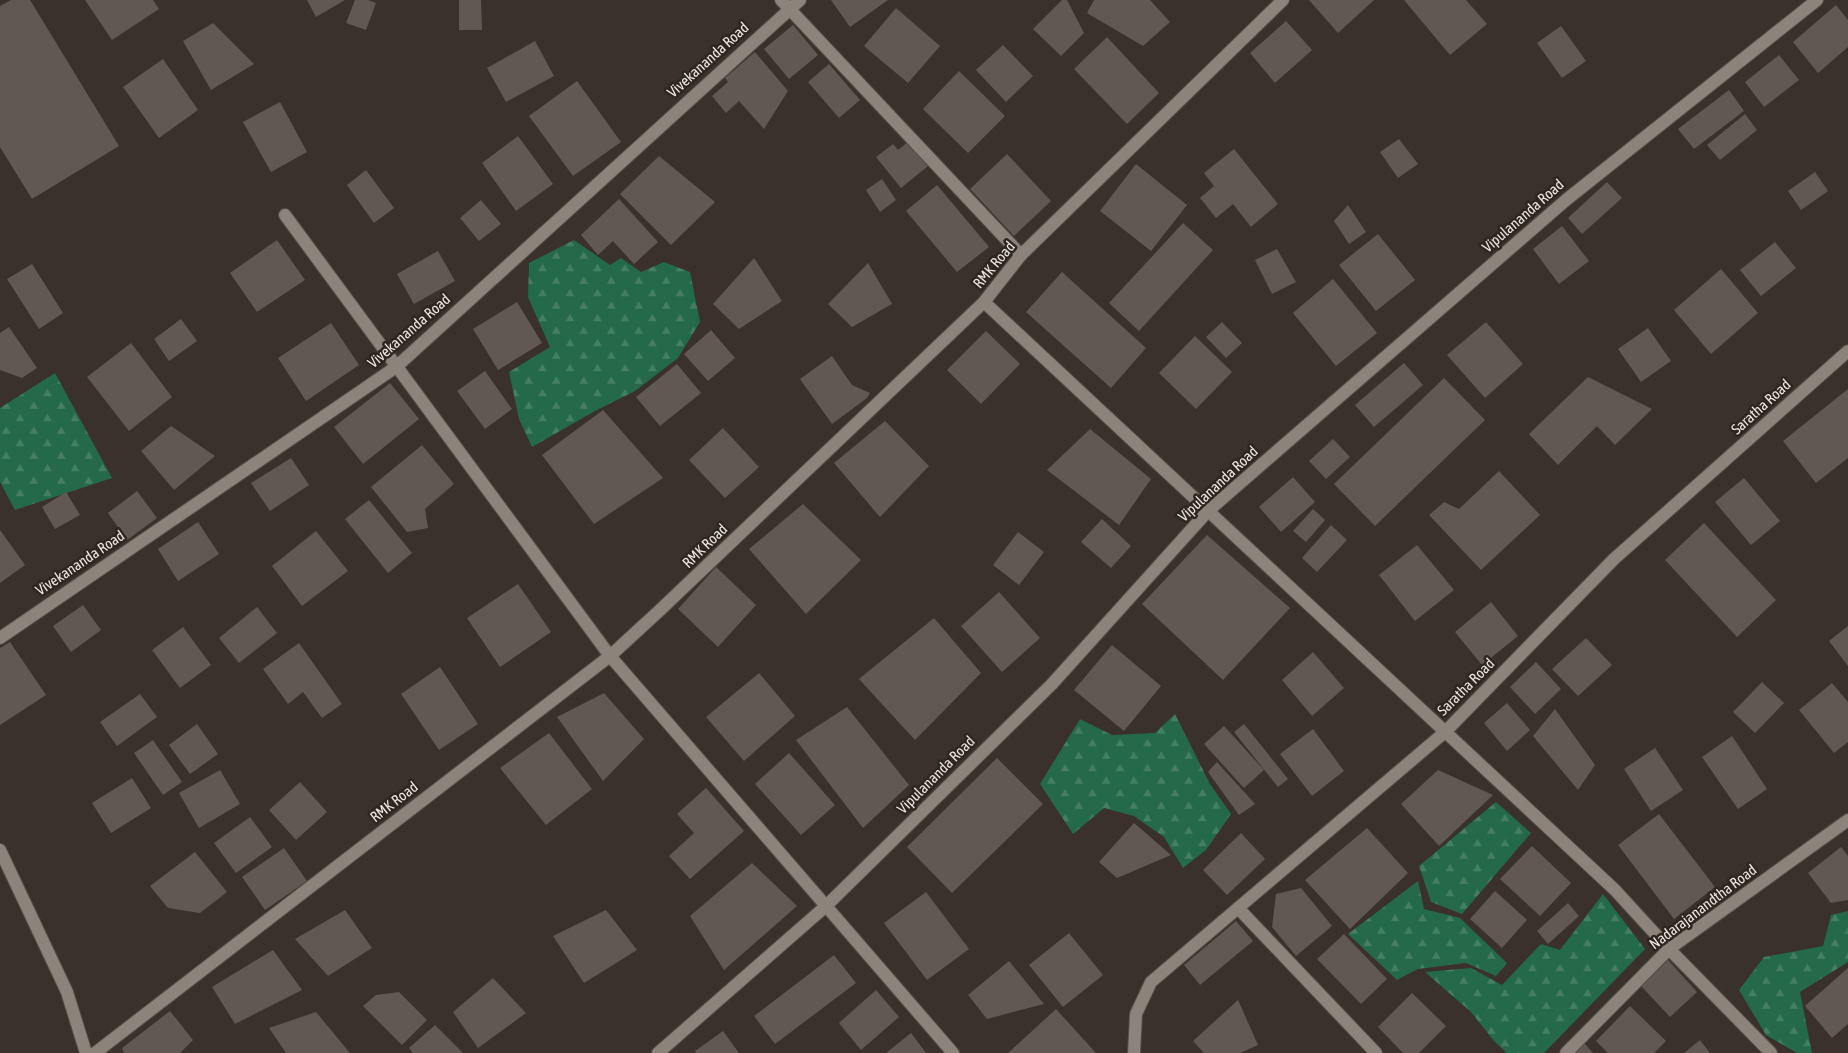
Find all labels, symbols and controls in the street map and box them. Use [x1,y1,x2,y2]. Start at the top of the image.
street label: Vivekananda Road [664,19,752,101]
street label: Vipulananda Road [1478,176,1567,256]
street label: RMK Road [969,238,1018,291]
street label: Vivekananda Road [364,290,453,371]
street label: Saratha Road [1728,376,1794,438]
street label: Vipulananda Road [1174,442,1261,525]
street label: RMK Road [679,520,731,571]
street label: Vivekananda Road [32,527,127,599]
street label: Saratha Road [1434,655,1498,719]
street label: Vipulananda Road [893,732,978,817]
street label: RMK Road [367,778,421,825]
street label: Nadarajanandtha Road [1646,861,1759,952]

